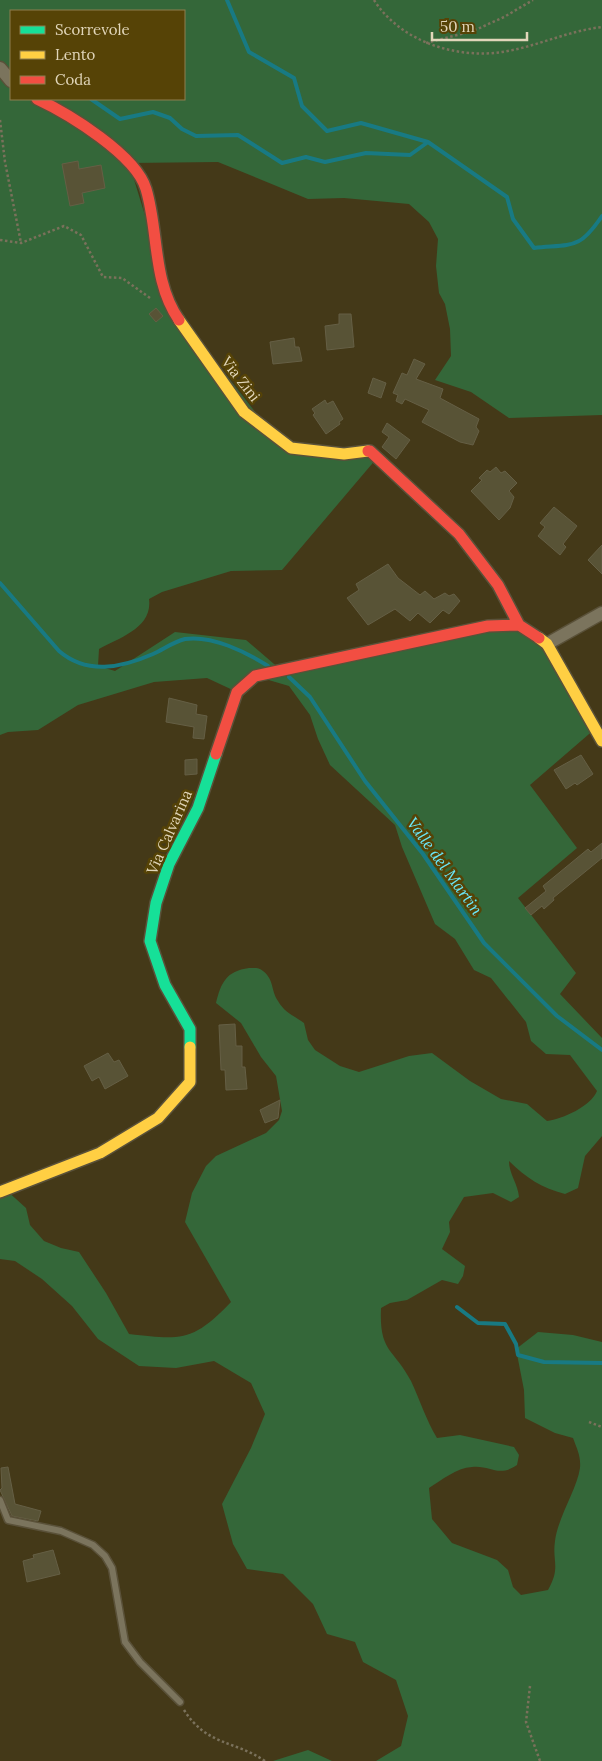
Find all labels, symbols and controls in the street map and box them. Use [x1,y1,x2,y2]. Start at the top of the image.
legend [10,10,185,100]
scale bar [432,10,527,42]
text: 50 m [440,17,475,36]
text: Scorrevole [55,20,130,39]
text: Lento [55,45,96,64]
text: Coda [55,70,91,89]
street label: Via Zini [217,352,265,405]
street label: Via Calvarina [142,787,196,878]
water label: Valle del Martin [403,813,487,919]

